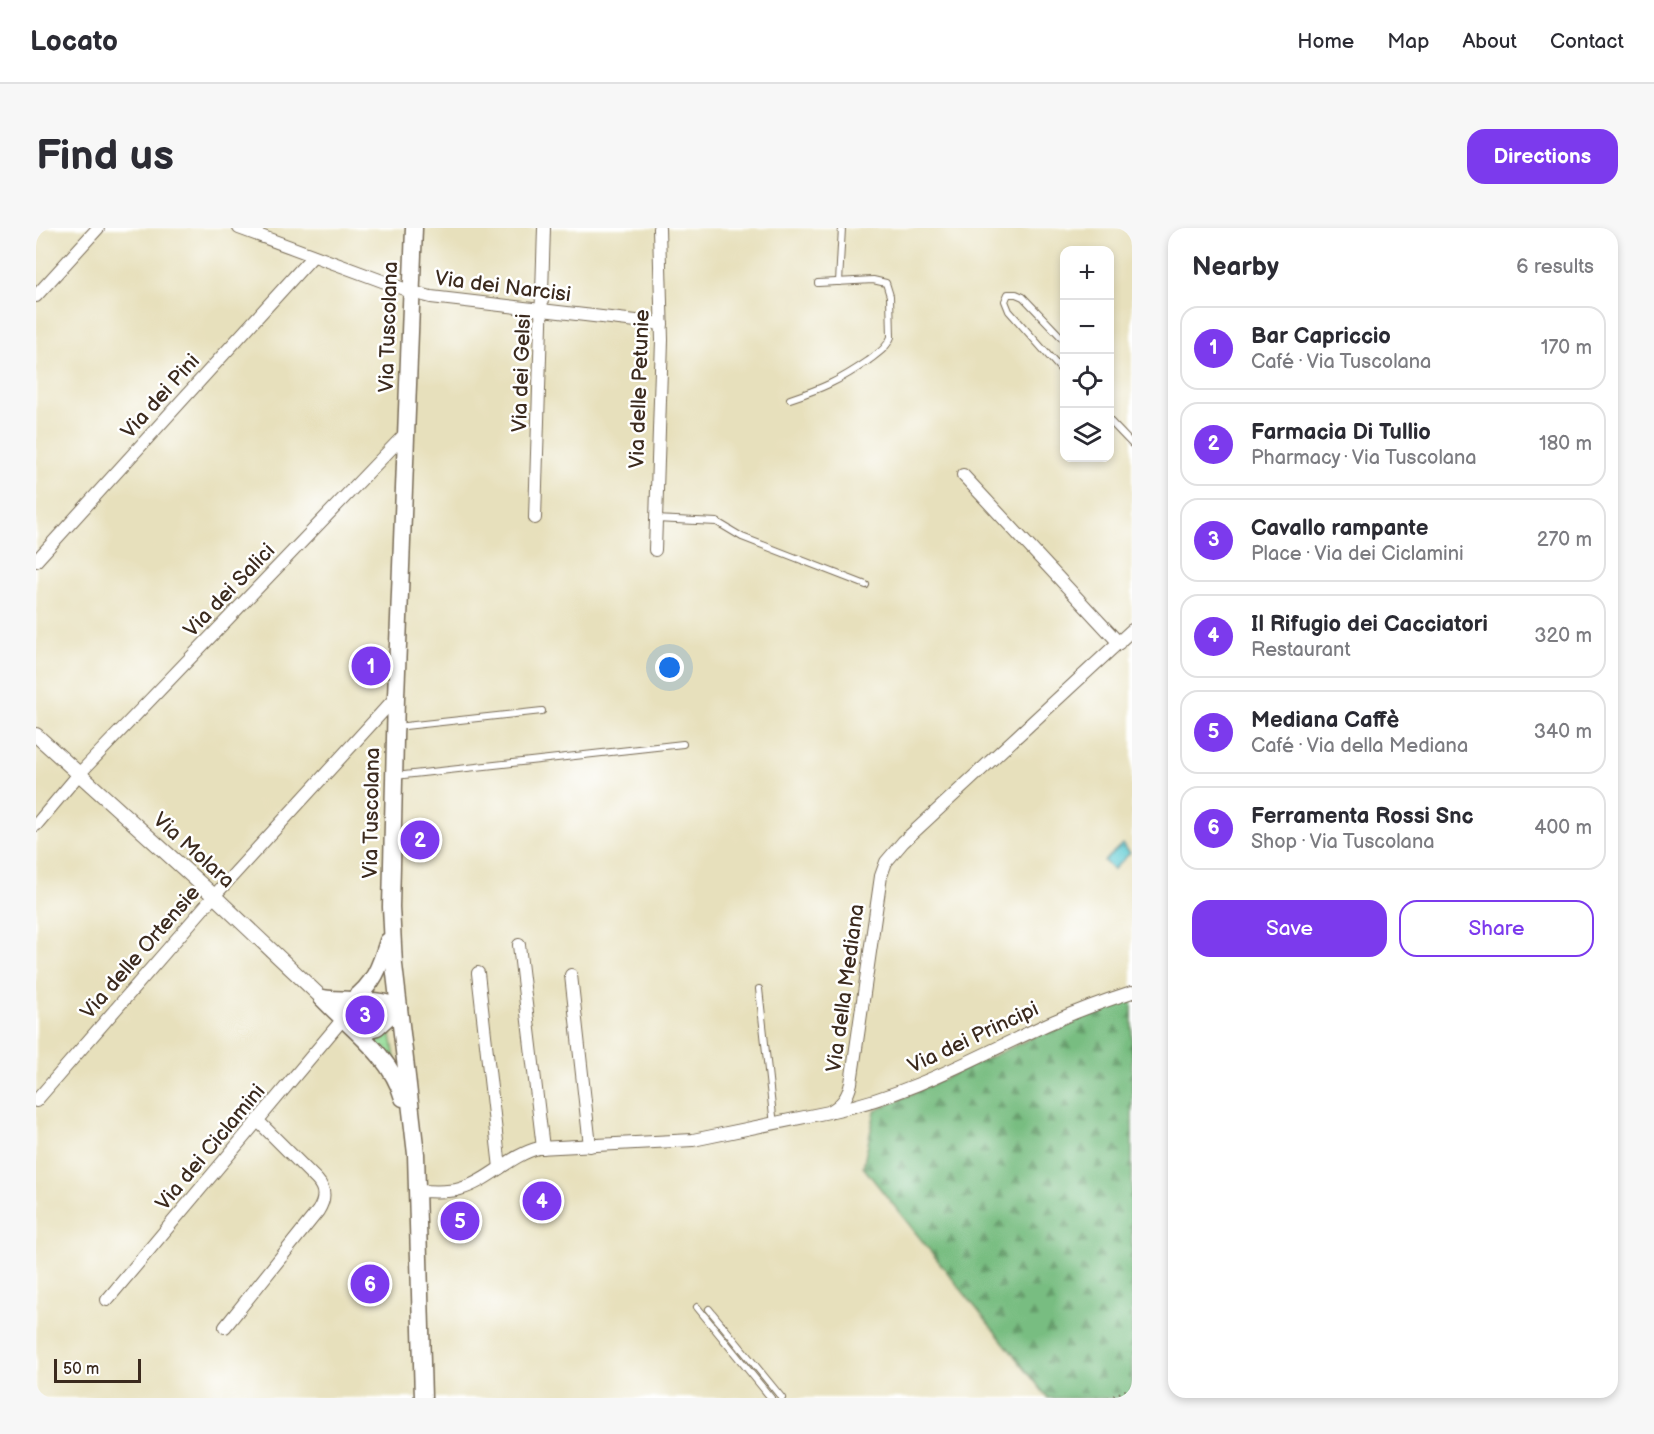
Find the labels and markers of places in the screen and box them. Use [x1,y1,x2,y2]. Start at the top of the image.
pin: 1 [352,644,390,688]
pin: 2 [400,818,440,862]
pin: 3 [346,992,384,1038]
pin: 4 [522,1178,562,1224]
pin: 5 [440,1198,480,1244]
pin: 6 [350,1262,390,1306]

